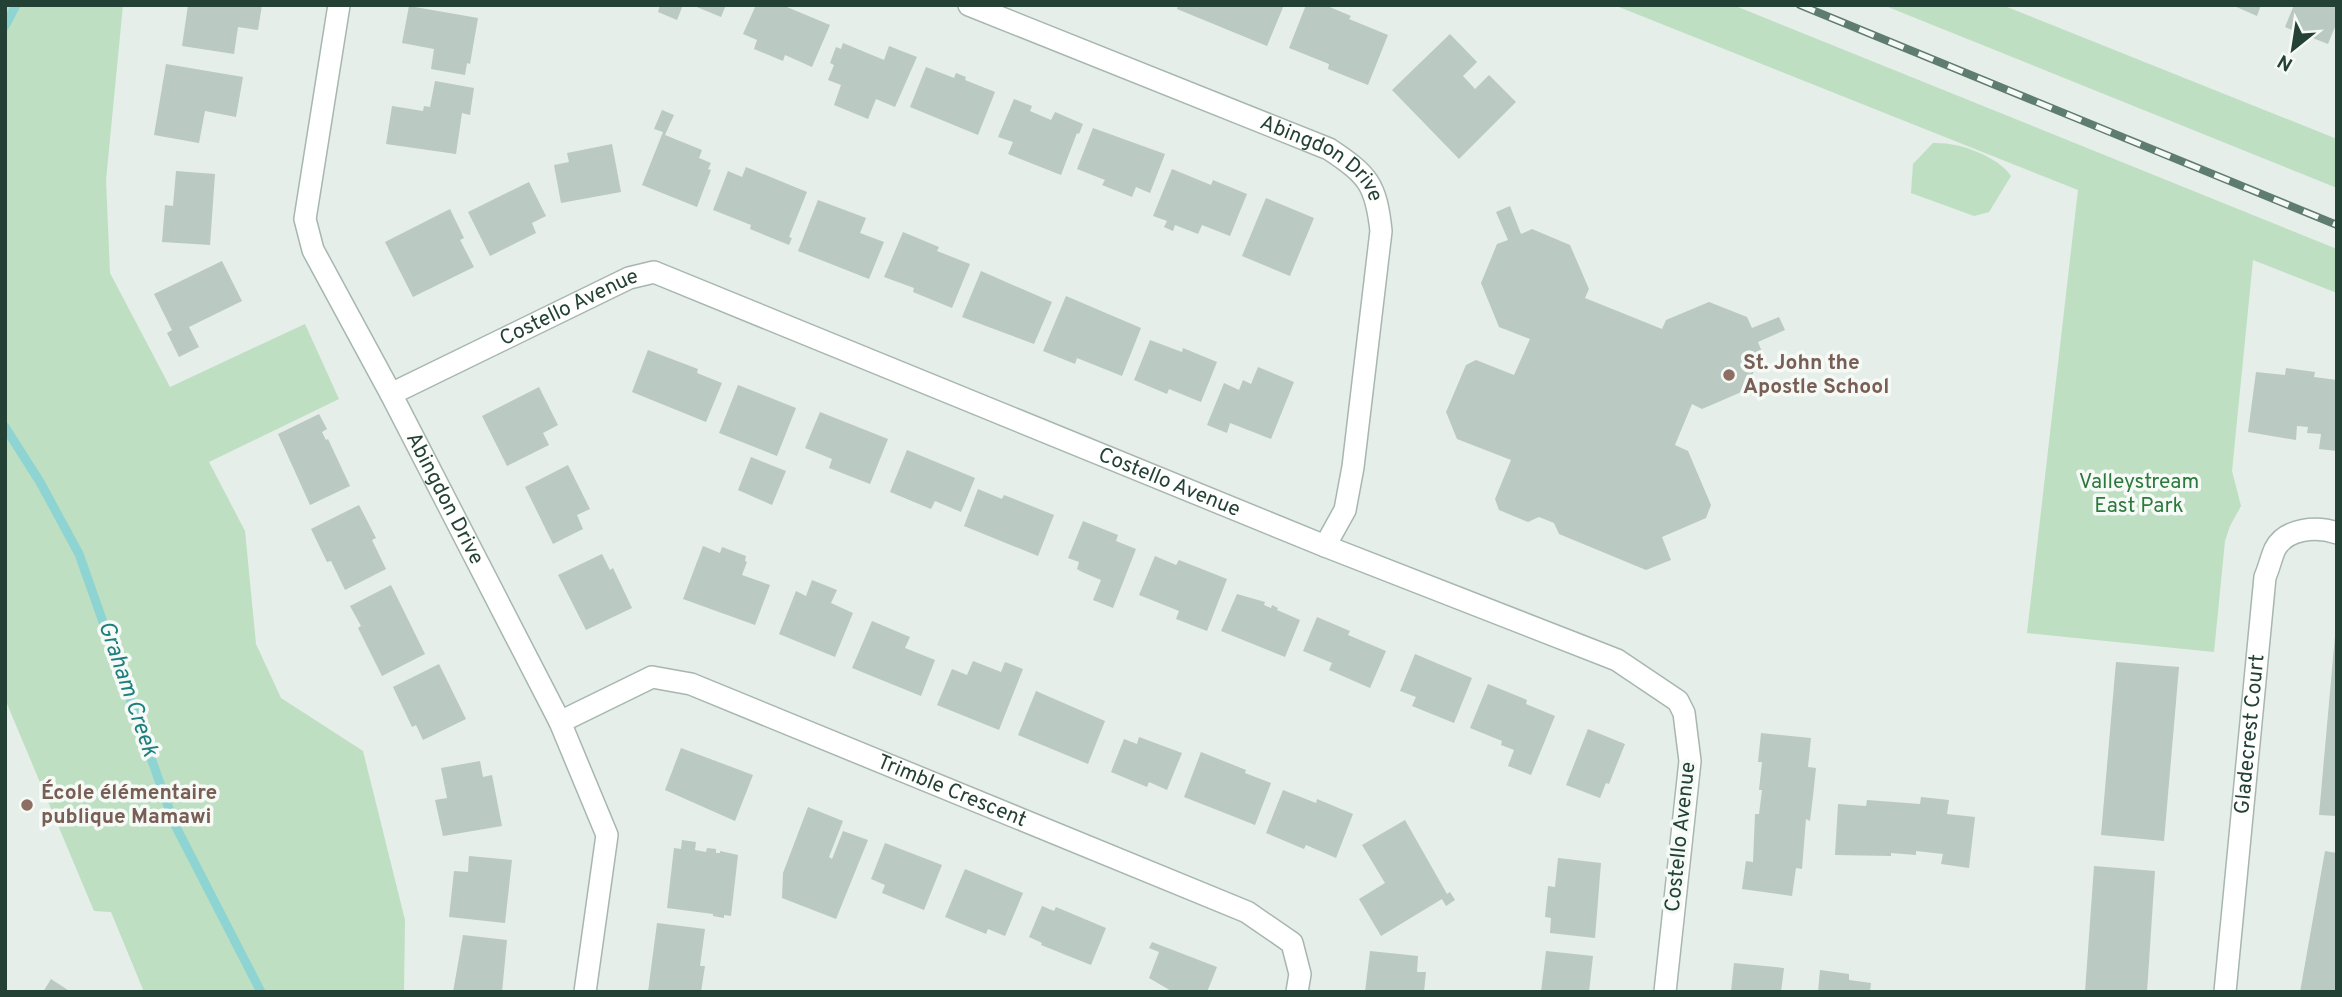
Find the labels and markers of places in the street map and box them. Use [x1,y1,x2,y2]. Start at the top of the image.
place label: St. John the Apostle School [1743,350,1889,401]
marker: St. John the Apostle School [1721,367,1737,383]
place label: École élémentaire publique Mamawi [41,779,217,831]
marker: École élémentaire publique Mamawi [19,797,35,813]

